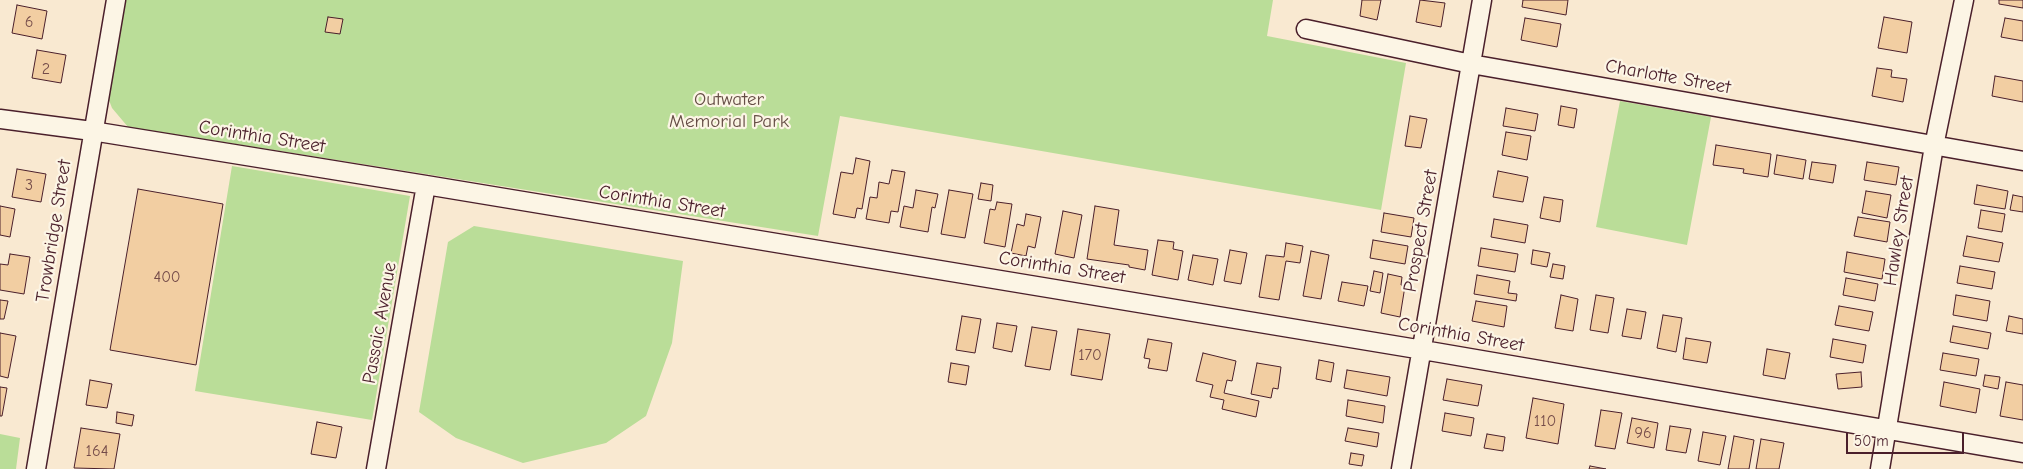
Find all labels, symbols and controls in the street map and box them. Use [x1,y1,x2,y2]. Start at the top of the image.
house number: 6 [25,12,33,32]
street label: Charlotte Street [1603,55,1733,99]
house number: 2 [42,59,50,79]
park label: Outwater Memorial Park [669,89,789,133]
street label: Corinthia Street [197,116,327,158]
street label: Trowbridge Street [31,158,77,304]
street label: Prospect Street [1399,168,1443,294]
street label: Hawley Street [1879,174,1919,288]
house number: 3 [25,175,33,195]
street label: Corinthia Street [597,181,727,223]
street label: Corinthia Street [997,247,1127,289]
street label: Passaic Avenue [358,261,402,385]
house number: 400 [153,267,181,287]
street label: Corinthia Street [1396,313,1526,357]
house number: 170 [1078,345,1102,365]
house number: 110 [1534,411,1556,431]
scale bar [1848,422,1966,454]
house number: 96 [1634,423,1652,443]
text: 50 m [1854,432,1889,450]
house number: 164 [86,441,108,461]

